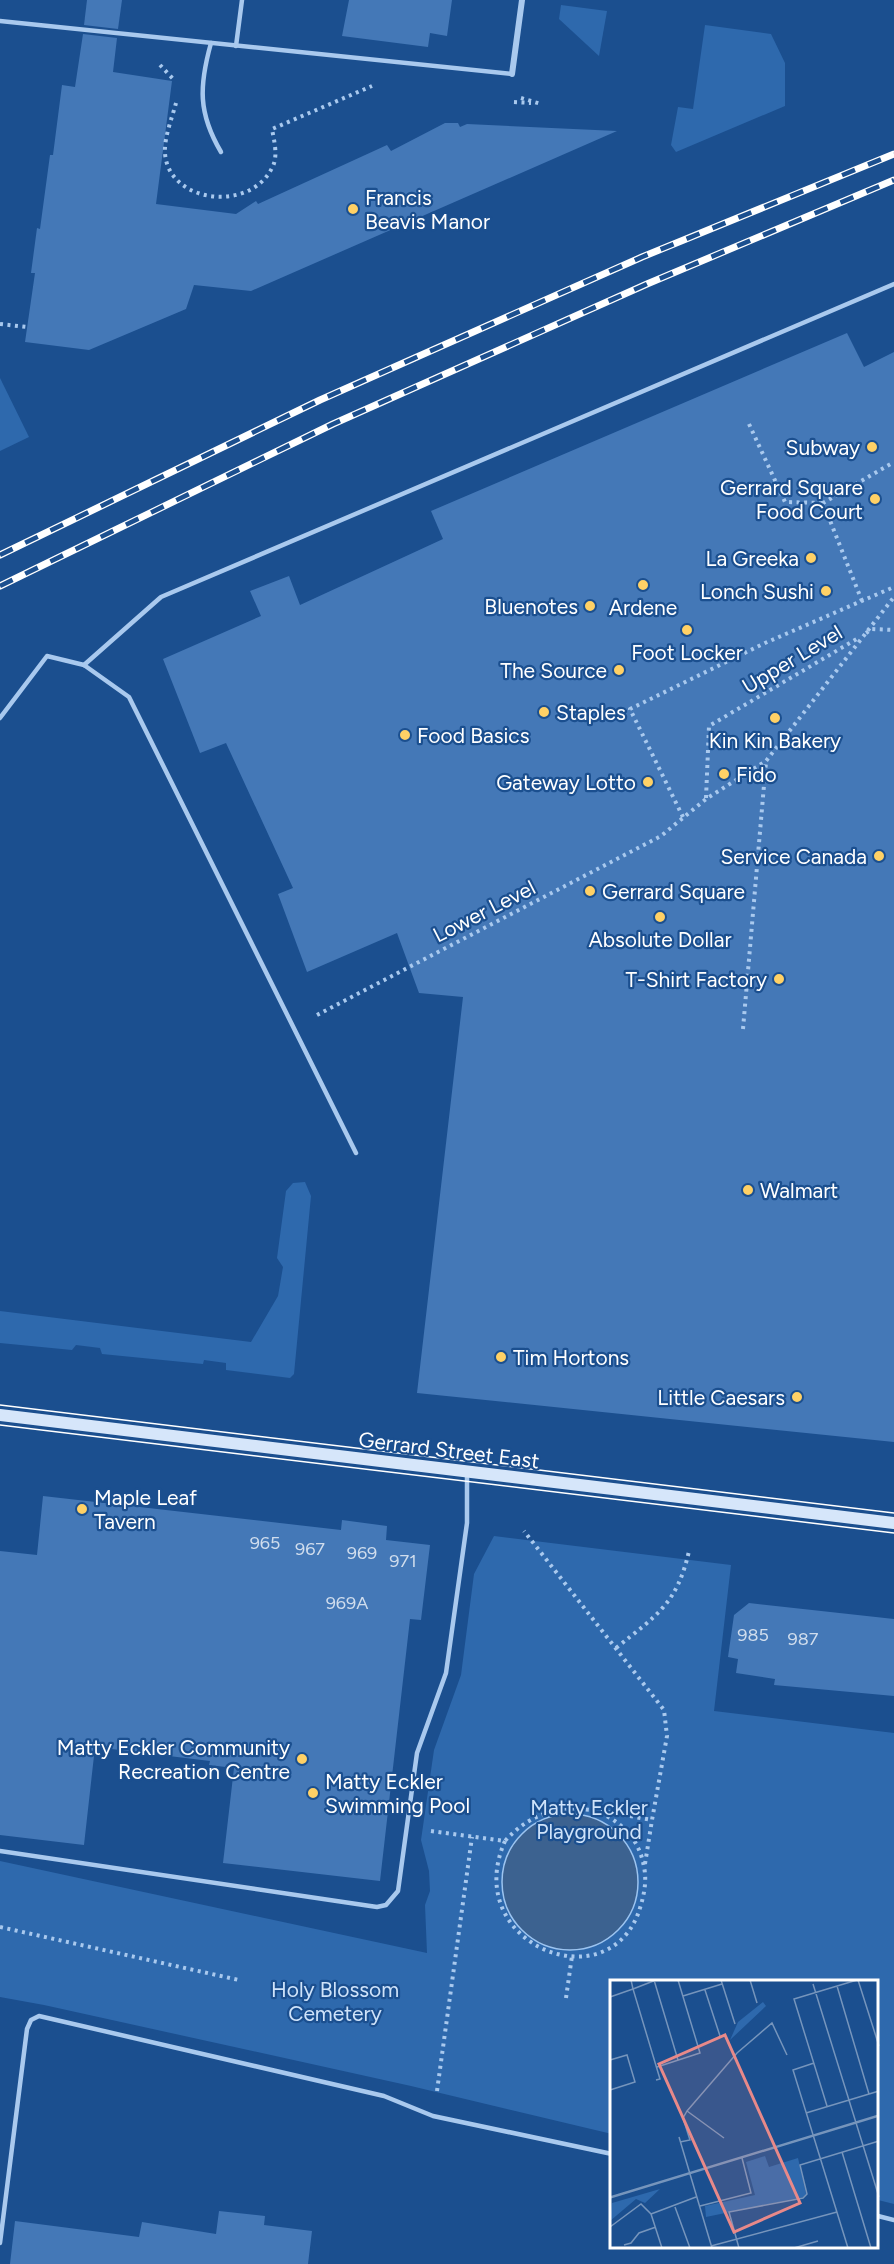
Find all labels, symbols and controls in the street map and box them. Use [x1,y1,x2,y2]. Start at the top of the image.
place label: Francis Beavis Manor [365,185,490,234]
marker: Francis Beavis Manor [346,202,360,216]
place label: Subway [786,435,860,460]
marker: Subway [865,440,879,454]
place label: Gerrard Square Food Court [720,475,863,524]
marker: Gerrard Square Food Court [868,492,882,506]
place label: La Greeka [706,546,799,571]
marker: La Greeka [804,551,818,565]
marker: Ardene [636,578,650,592]
place label: Lonch Sushi [700,579,814,604]
marker: Lonch Sushi [819,584,833,598]
place label: Bluenotes [484,594,578,619]
place label: Ardene [609,595,677,620]
marker: Bluenotes [583,599,597,613]
street label: Upper Level [737,619,847,699]
marker: Foot Locker [680,623,694,637]
place label: Foot Locker [631,640,743,665]
place label: The Source [500,658,607,683]
marker: The Source [612,663,626,677]
place label: Staples [556,700,626,725]
marker: Staples [537,705,551,719]
marker: Kin Kin Bakery [768,711,782,725]
place label: Food Basics [417,723,529,748]
marker: Food Basics [398,728,412,742]
place label: Kin Kin Bakery [709,728,841,753]
place label: Fido [736,762,777,787]
marker: Fido [717,767,731,781]
place label: Gateway Lotto [496,770,636,795]
marker: Gateway Lotto [641,775,655,789]
place label: Service Canada [720,844,867,869]
marker: Service Canada [872,849,886,863]
street label: Lower Level [429,875,539,947]
place label: Gerrard Square [602,879,745,904]
marker: Gerrard Square [583,884,597,898]
marker: Absolute Dollar [653,910,667,924]
place label: Absolute Dollar [588,927,732,952]
place label: T-Shirt Factory [625,967,767,992]
marker: T-Shirt Factory [772,972,786,986]
place label: Walmart [760,1178,838,1203]
marker: Walmart [741,1183,755,1197]
place label: Tim Hortons [513,1345,629,1370]
marker: Tim Hortons [494,1350,508,1364]
place label: Little Caesars [657,1385,785,1410]
marker: Little Caesars [790,1390,804,1404]
street label: Gerrard Street East [357,1427,541,1473]
place label: Maple Leaf Tavern [94,1485,197,1534]
marker: Maple Leaf Tavern [75,1502,89,1516]
house number: 965 [250,1532,280,1554]
house number: 967 [295,1538,325,1560]
house number: 969 [347,1542,377,1564]
house number: 971 [389,1550,417,1572]
house number: 969A [326,1592,368,1614]
house number: 985 [737,1624,769,1646]
house number: 987 [788,1628,819,1650]
place label: Matty Eckler Community Recreation Centre [57,1735,290,1784]
marker: Matty Eckler Community Recreation Centre [295,1752,309,1766]
place label: Matty Eckler Swimming Pool [325,1769,470,1818]
marker: Matty Eckler Swimming Pool [306,1786,320,1800]
park label: Matty Eckler Playground [530,1795,648,1844]
park label: Holy Blossom Cemetery [271,1977,399,2026]
inset map [610,1980,879,2249]

